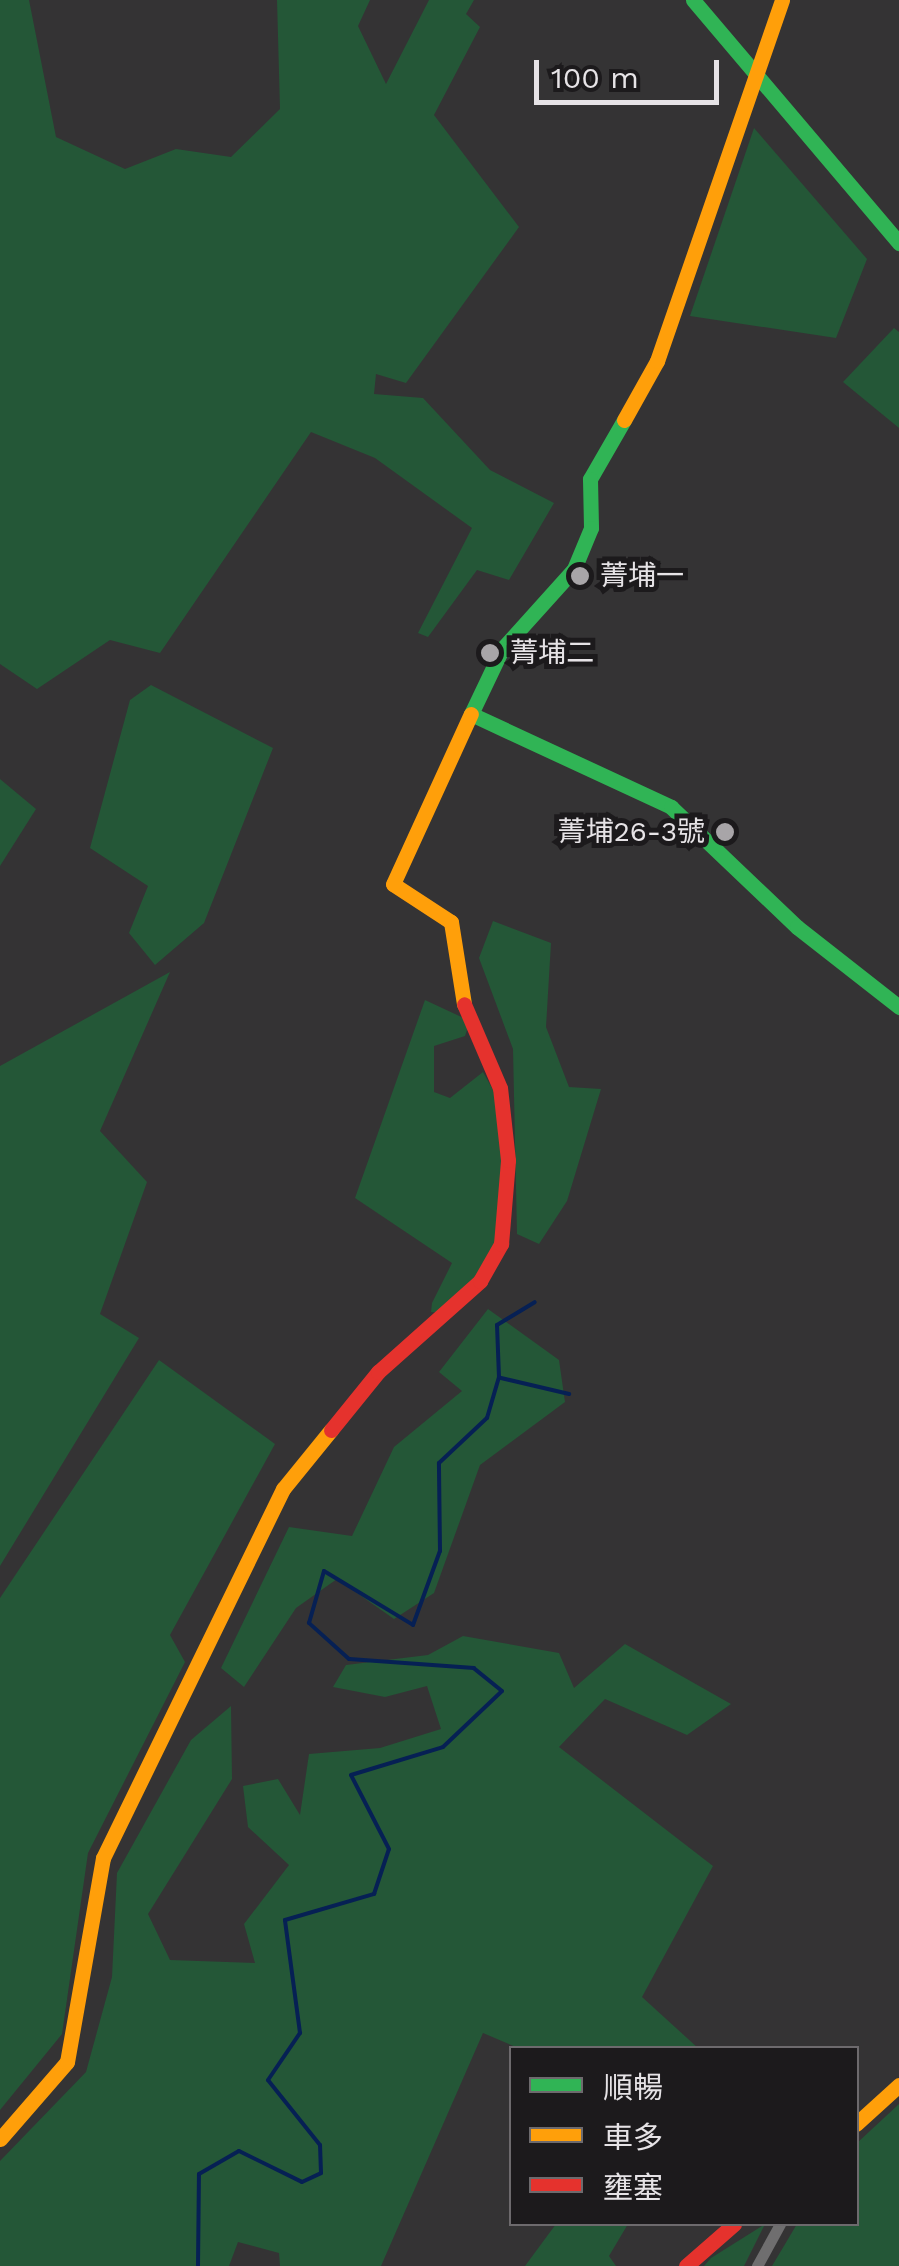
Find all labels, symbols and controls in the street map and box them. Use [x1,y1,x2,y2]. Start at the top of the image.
scale bar [539,40,724,102]
text: 100 m [551,60,639,95]
place label: 菁埔一 [600,559,684,593]
marker: 菁埔一 [569,565,591,587]
place label: 菁埔二 [510,636,594,670]
marker: 菁埔二 [479,642,501,664]
place label: 菁埔26-3號 [557,815,705,849]
marker: 菁埔26-3號 [714,821,736,843]
legend [509,2046,859,2226]
text: 順暢 [603,2070,663,2105]
text: 車多 [603,2120,663,2155]
text: 壅塞 [603,2170,663,2205]

